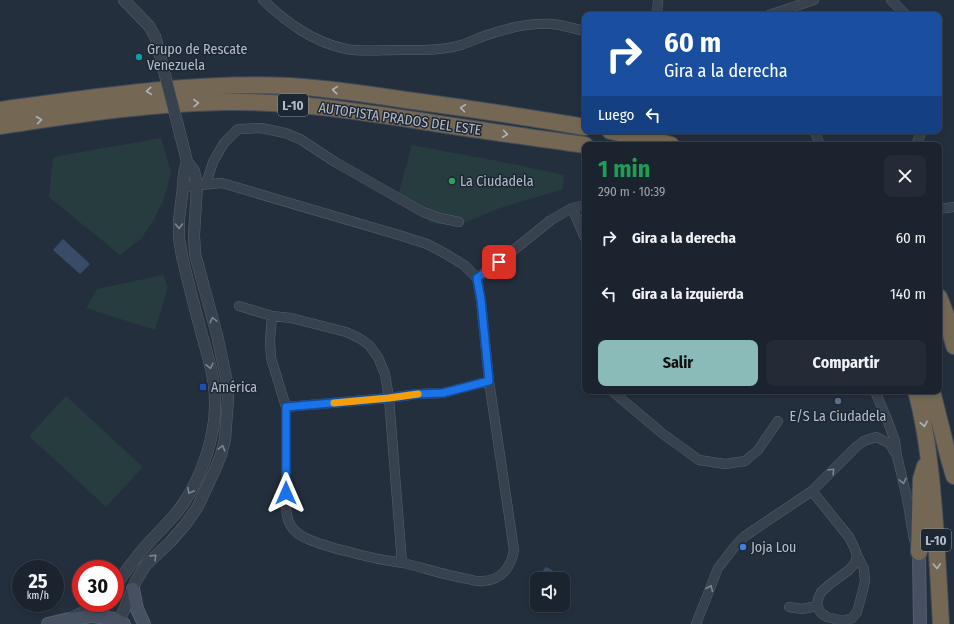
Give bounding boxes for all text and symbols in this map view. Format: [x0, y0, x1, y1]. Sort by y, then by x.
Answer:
text: 60 m [664, 26, 721, 59]
icon: right [598, 28, 650, 80]
place label: Grupo de Rescate Venezuela [147, 41, 247, 74]
marker: Grupo de Rescate Venezuela [134, 52, 144, 62]
text: Gira a la derecha [664, 60, 788, 82]
one-way arrow [146, 86, 152, 95]
one-way arrow [332, 86, 338, 95]
road number: L-10 [278, 94, 308, 116]
one-way arrow [193, 99, 199, 108]
street label: AUTOPISTA PRADOS DEL ESTE [318, 99, 483, 139]
one-way arrow [460, 104, 467, 113]
icon: left [642, 104, 664, 126]
text: Luego [598, 106, 634, 124]
one-way arrow [36, 116, 42, 125]
one-way arrow [502, 129, 509, 138]
text: 1 min [598, 155, 650, 183]
button: close [884, 155, 926, 197]
place label: La Ciudadela [460, 173, 534, 190]
marker: La Ciudadela [447, 176, 457, 186]
text: 290 m · 10:39 [598, 184, 665, 199]
one-way arrow [175, 223, 183, 229]
icon: right [598, 227, 620, 249]
text: Gira a la derecha [632, 229, 736, 247]
text: 60 m [896, 229, 926, 247]
pin [482, 245, 516, 279]
icon: arrive [488, 251, 510, 273]
icon: left [598, 283, 620, 305]
text: Gira a la izquierda [632, 285, 744, 303]
text: 140 m [890, 285, 926, 303]
one-way arrow [209, 317, 218, 324]
button: Salir [598, 340, 758, 386]
button: Compartir [766, 340, 926, 386]
one-way arrow [205, 363, 213, 369]
place label: América [211, 379, 257, 396]
marker: América [198, 382, 208, 392]
marker: E/S La Ciudadela [833, 396, 843, 406]
place label: E/S La Ciudadela [790, 408, 887, 425]
one-way arrow [919, 421, 927, 427]
one-way arrow [218, 445, 226, 452]
one-way arrow [827, 468, 835, 476]
position arrow [265, 472, 307, 514]
one-way arrow [898, 478, 907, 485]
one-way arrow [188, 487, 195, 495]
road number: L-10 [921, 529, 951, 551]
place label: Joja Lou [751, 539, 796, 556]
marker: Joja Lou [738, 542, 748, 552]
one-way arrow [149, 554, 157, 562]
speed limit sign: 30 [72, 560, 124, 612]
one-way arrow [933, 563, 942, 569]
text: 25 [28, 569, 48, 593]
map controls [530, 572, 570, 612]
button: sound [530, 572, 570, 612]
one-way arrow [705, 584, 713, 592]
text: km/h [27, 590, 49, 602]

